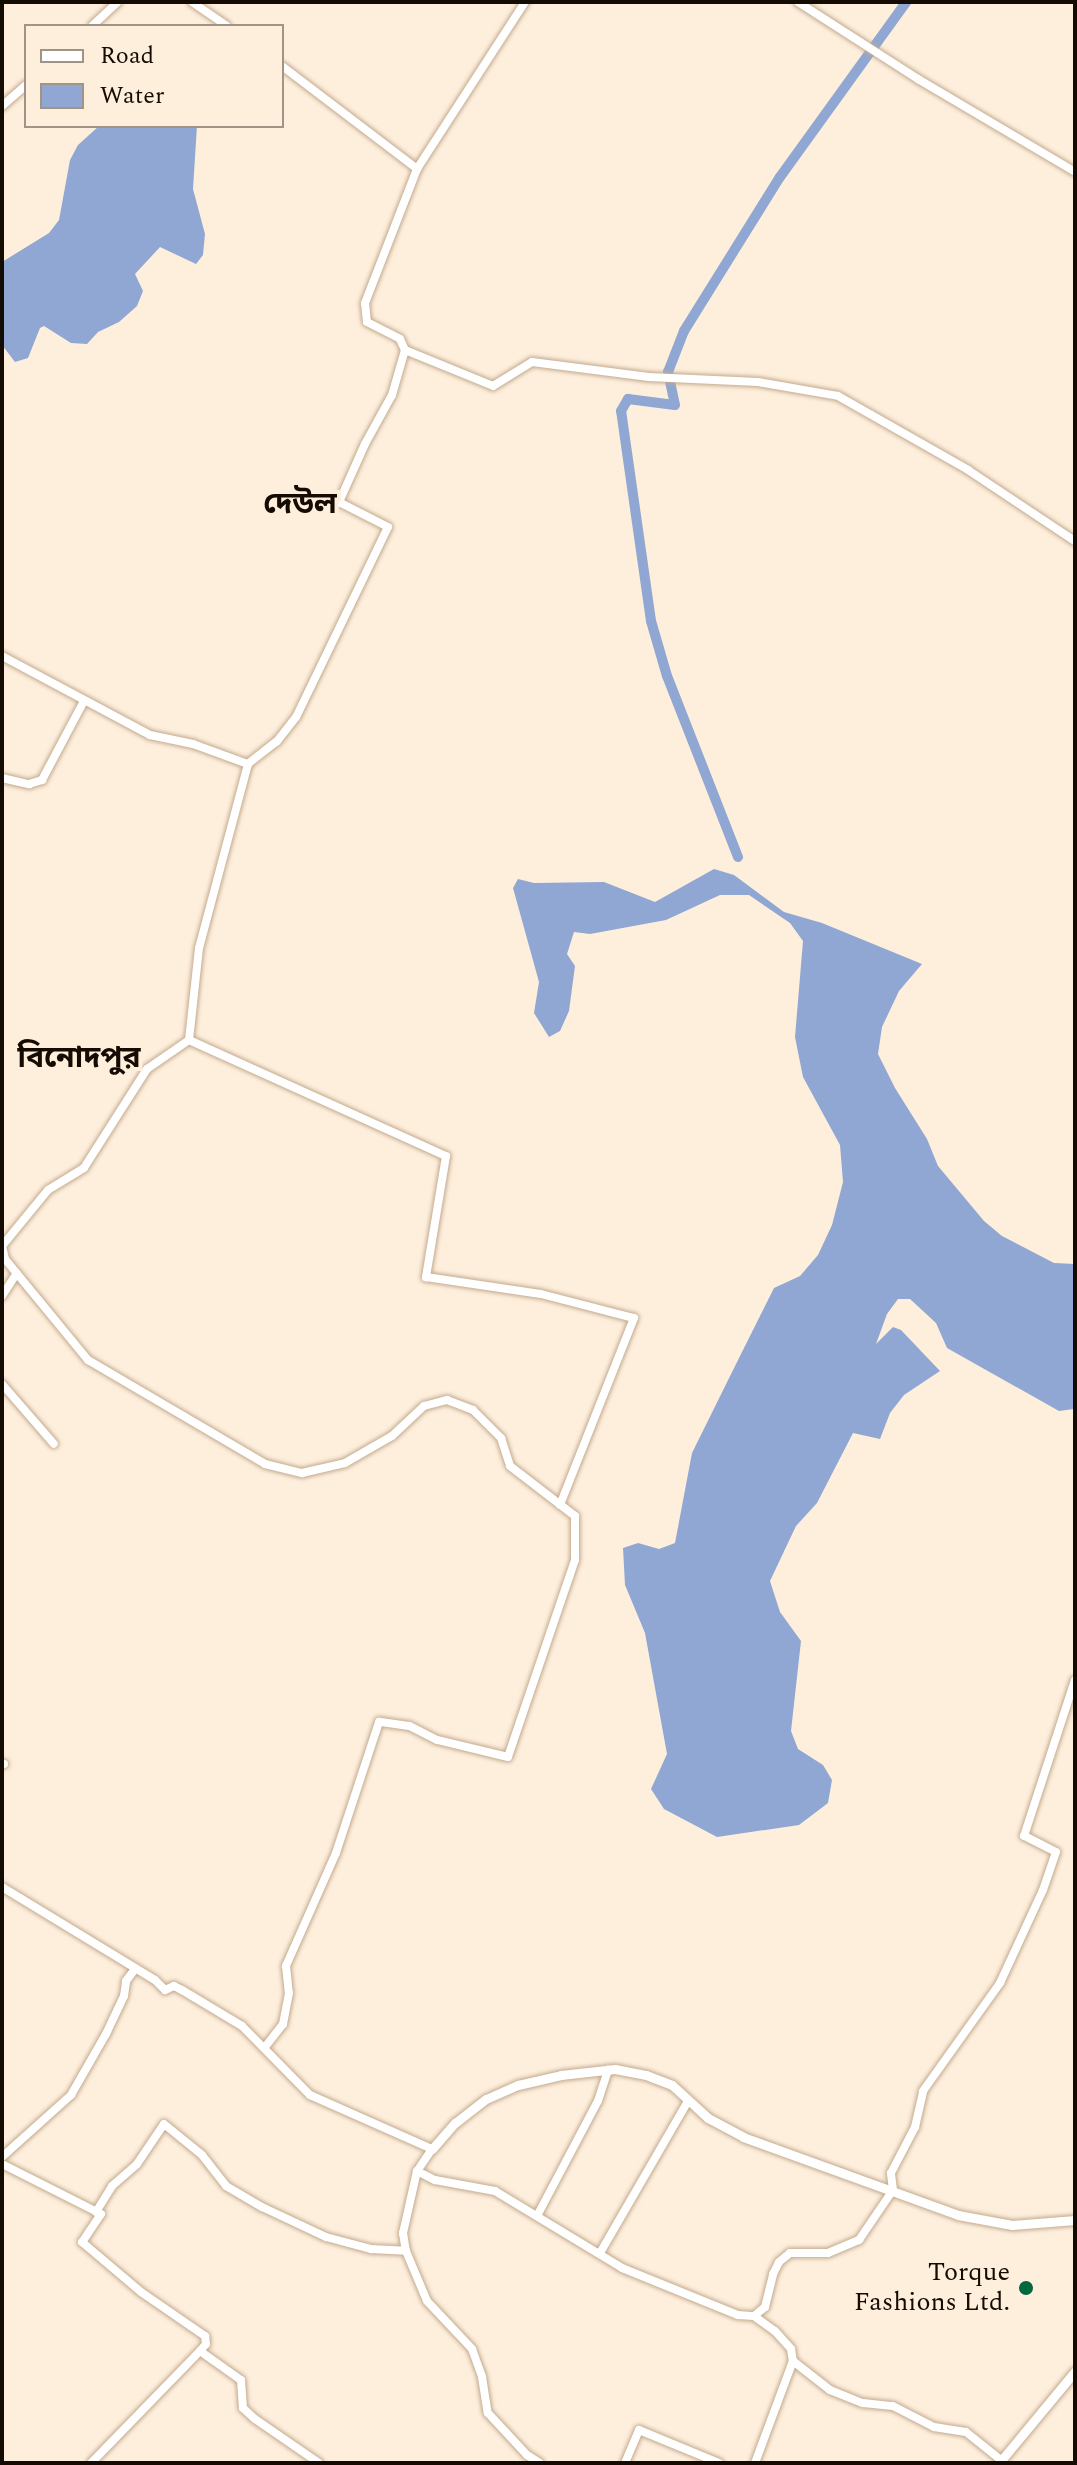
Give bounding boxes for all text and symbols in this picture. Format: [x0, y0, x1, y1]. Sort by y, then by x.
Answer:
legend [24, 24, 284, 128]
text: Road [100, 38, 154, 74]
text: Water [100, 78, 164, 114]
district label: দেউল [263, 486, 337, 522]
district label: বিনোদপুর [18, 1040, 140, 1076]
place label: Torque Fashions Ltd. [854, 2257, 1010, 2318]
marker: Torque Fashions Ltd. [1017, 2279, 1035, 2297]

